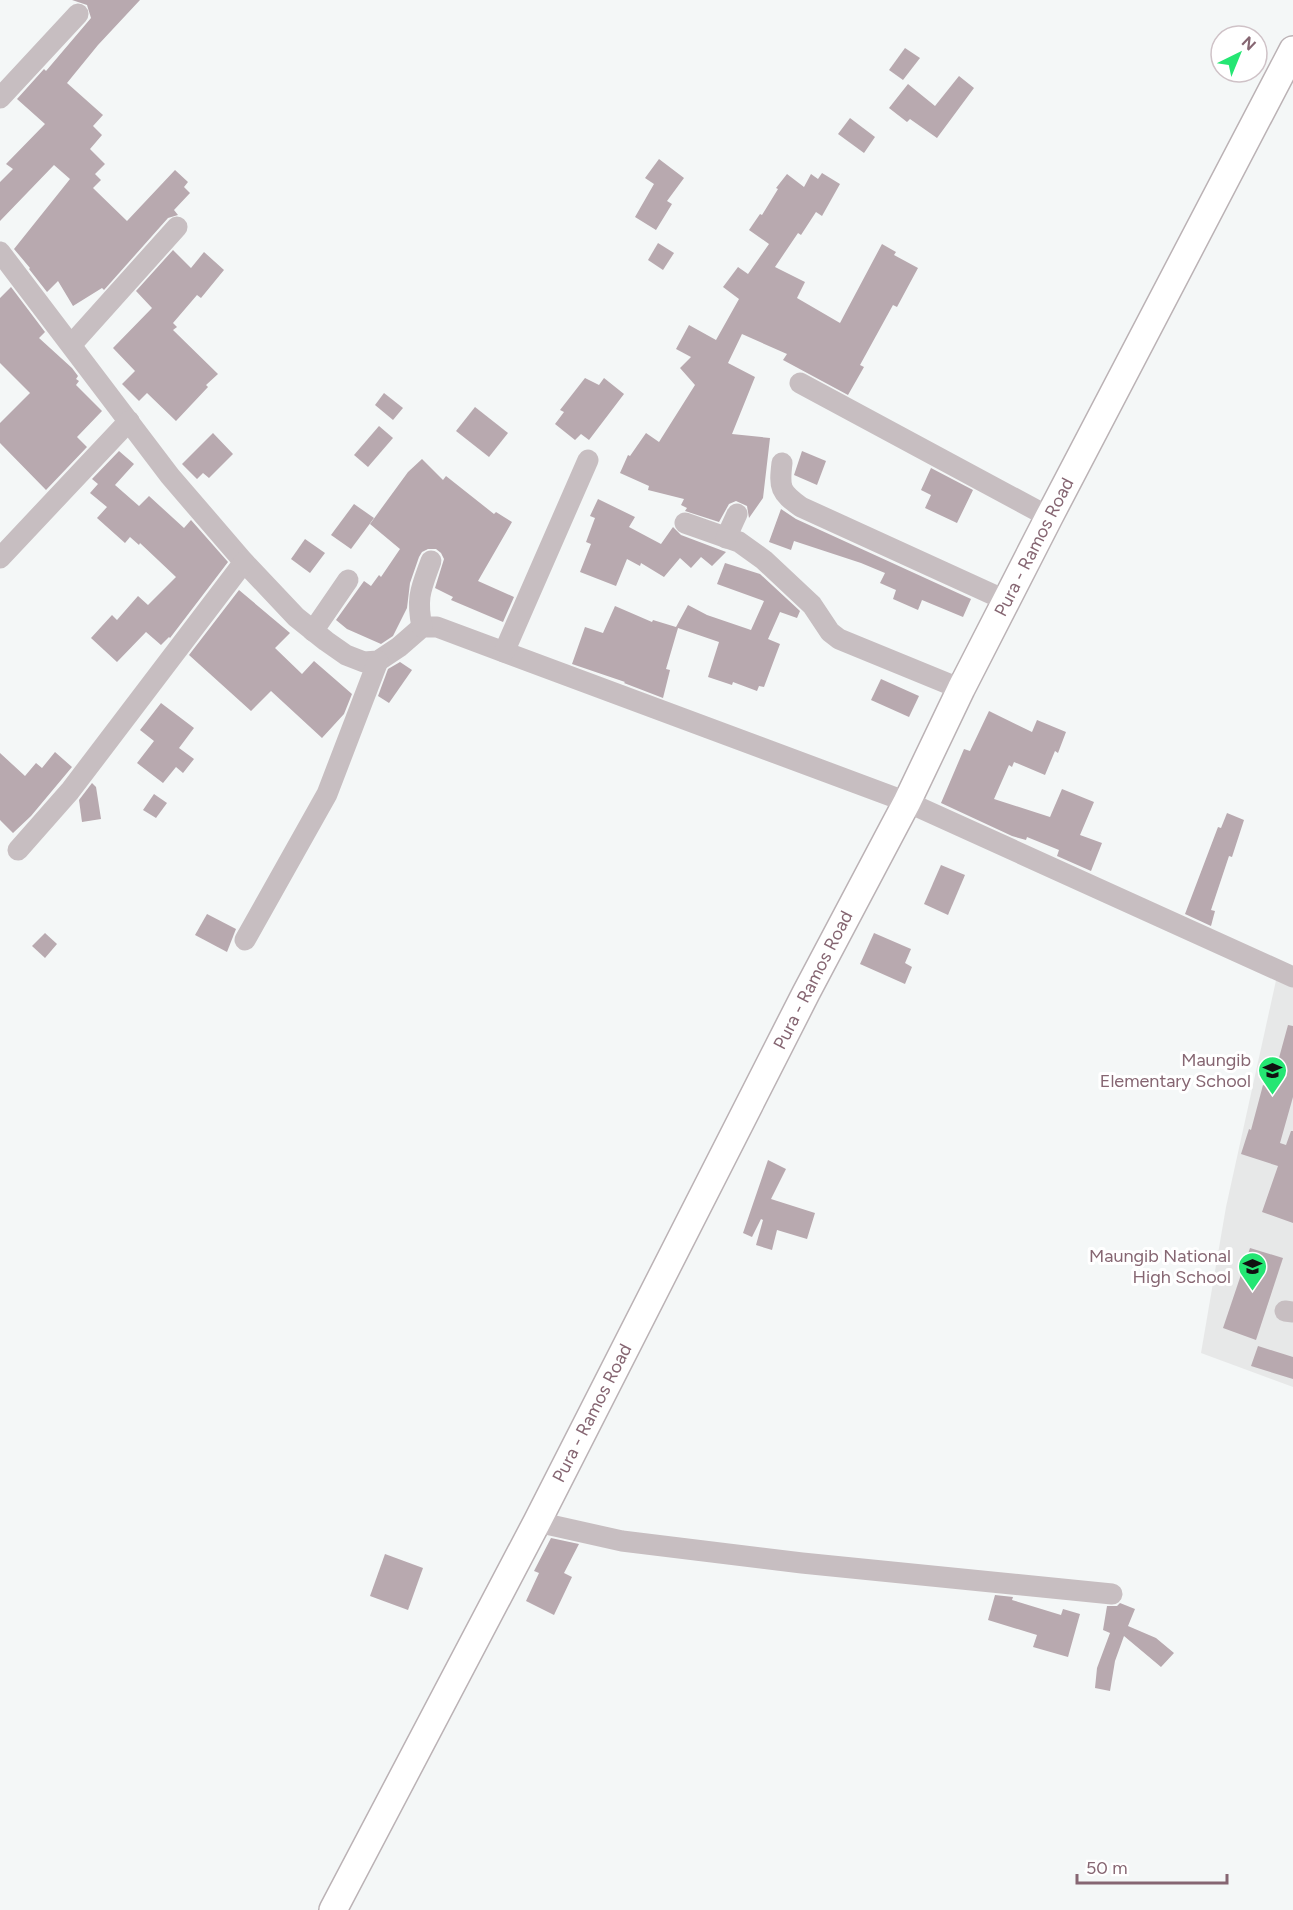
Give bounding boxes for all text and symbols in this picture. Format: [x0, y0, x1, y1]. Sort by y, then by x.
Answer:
north arrow [1209, 24, 1269, 84]
text: N [1238, 32, 1260, 55]
street label: Pura - Ramos Road [990, 474, 1078, 620]
street label: Pura - Ramos Road [769, 907, 857, 1053]
place label: Maungib Elementary School [1100, 1049, 1251, 1092]
school or university icon: Maungib Elementary School [1256, 1054, 1288, 1096]
place label: Maungib National High School [1089, 1245, 1231, 1288]
school or university icon: Maungib National High School [1236, 1250, 1268, 1292]
street label: Pura - Ramos Road [548, 1340, 636, 1486]
scale bar [1077, 1847, 1227, 1885]
text: 50 m [1086, 1857, 1128, 1879]

